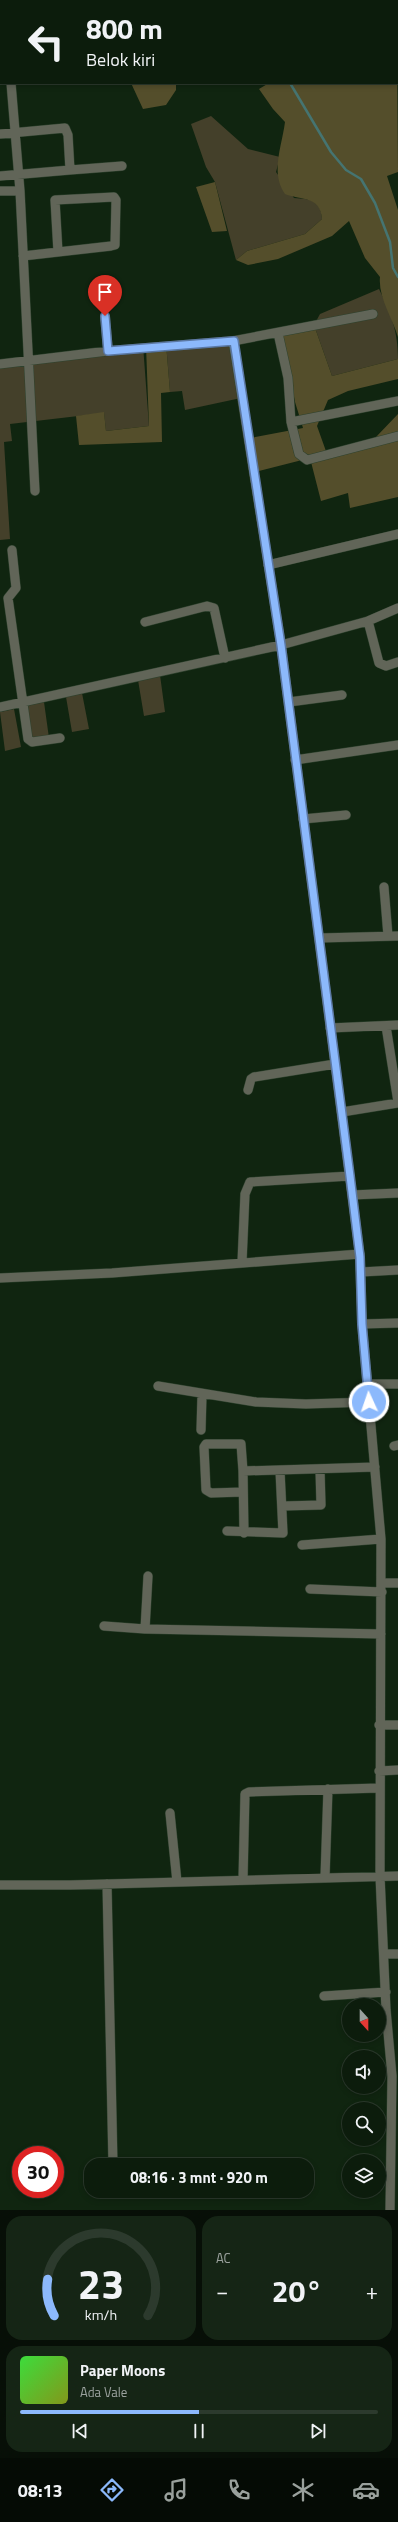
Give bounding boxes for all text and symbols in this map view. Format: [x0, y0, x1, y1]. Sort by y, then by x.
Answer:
text: 800 m [86, 7, 163, 50]
icon: left [20, 16, 72, 68]
text: Belok kiri [86, 46, 155, 73]
pin [88, 275, 122, 316]
icon: arrive [94, 281, 116, 303]
position arrow [348, 1381, 390, 1423]
north arrow [342, 1998, 386, 2042]
map controls [342, 1998, 386, 2198]
button: sound [342, 2050, 386, 2094]
button: search [342, 2102, 386, 2146]
speed limit sign: 30 [12, 2146, 64, 2198]
button: layers [342, 2154, 386, 2198]
text: 08:16 · 3 mnt · 920 m [130, 2166, 268, 2189]
text: AC [216, 2248, 231, 2268]
text: 23 [78, 2252, 124, 2315]
text: 20° [272, 2268, 322, 2314]
text: − [216, 2274, 228, 2308]
text: + [366, 2274, 378, 2308]
text: km/h [85, 2304, 117, 2326]
text: Paper Moons [80, 2359, 165, 2382]
text: Ada Vale [80, 2382, 127, 2402]
icon: previous [69, 2420, 91, 2442]
icon: pause [188, 2420, 210, 2442]
icon: next [307, 2420, 329, 2442]
icon: directions [98, 2476, 126, 2504]
icon: music [162, 2476, 190, 2504]
icon: phone [225, 2476, 253, 2504]
icon: climate [289, 2476, 317, 2504]
icon: car [352, 2476, 380, 2504]
text: 08:13 [18, 2477, 63, 2504]

